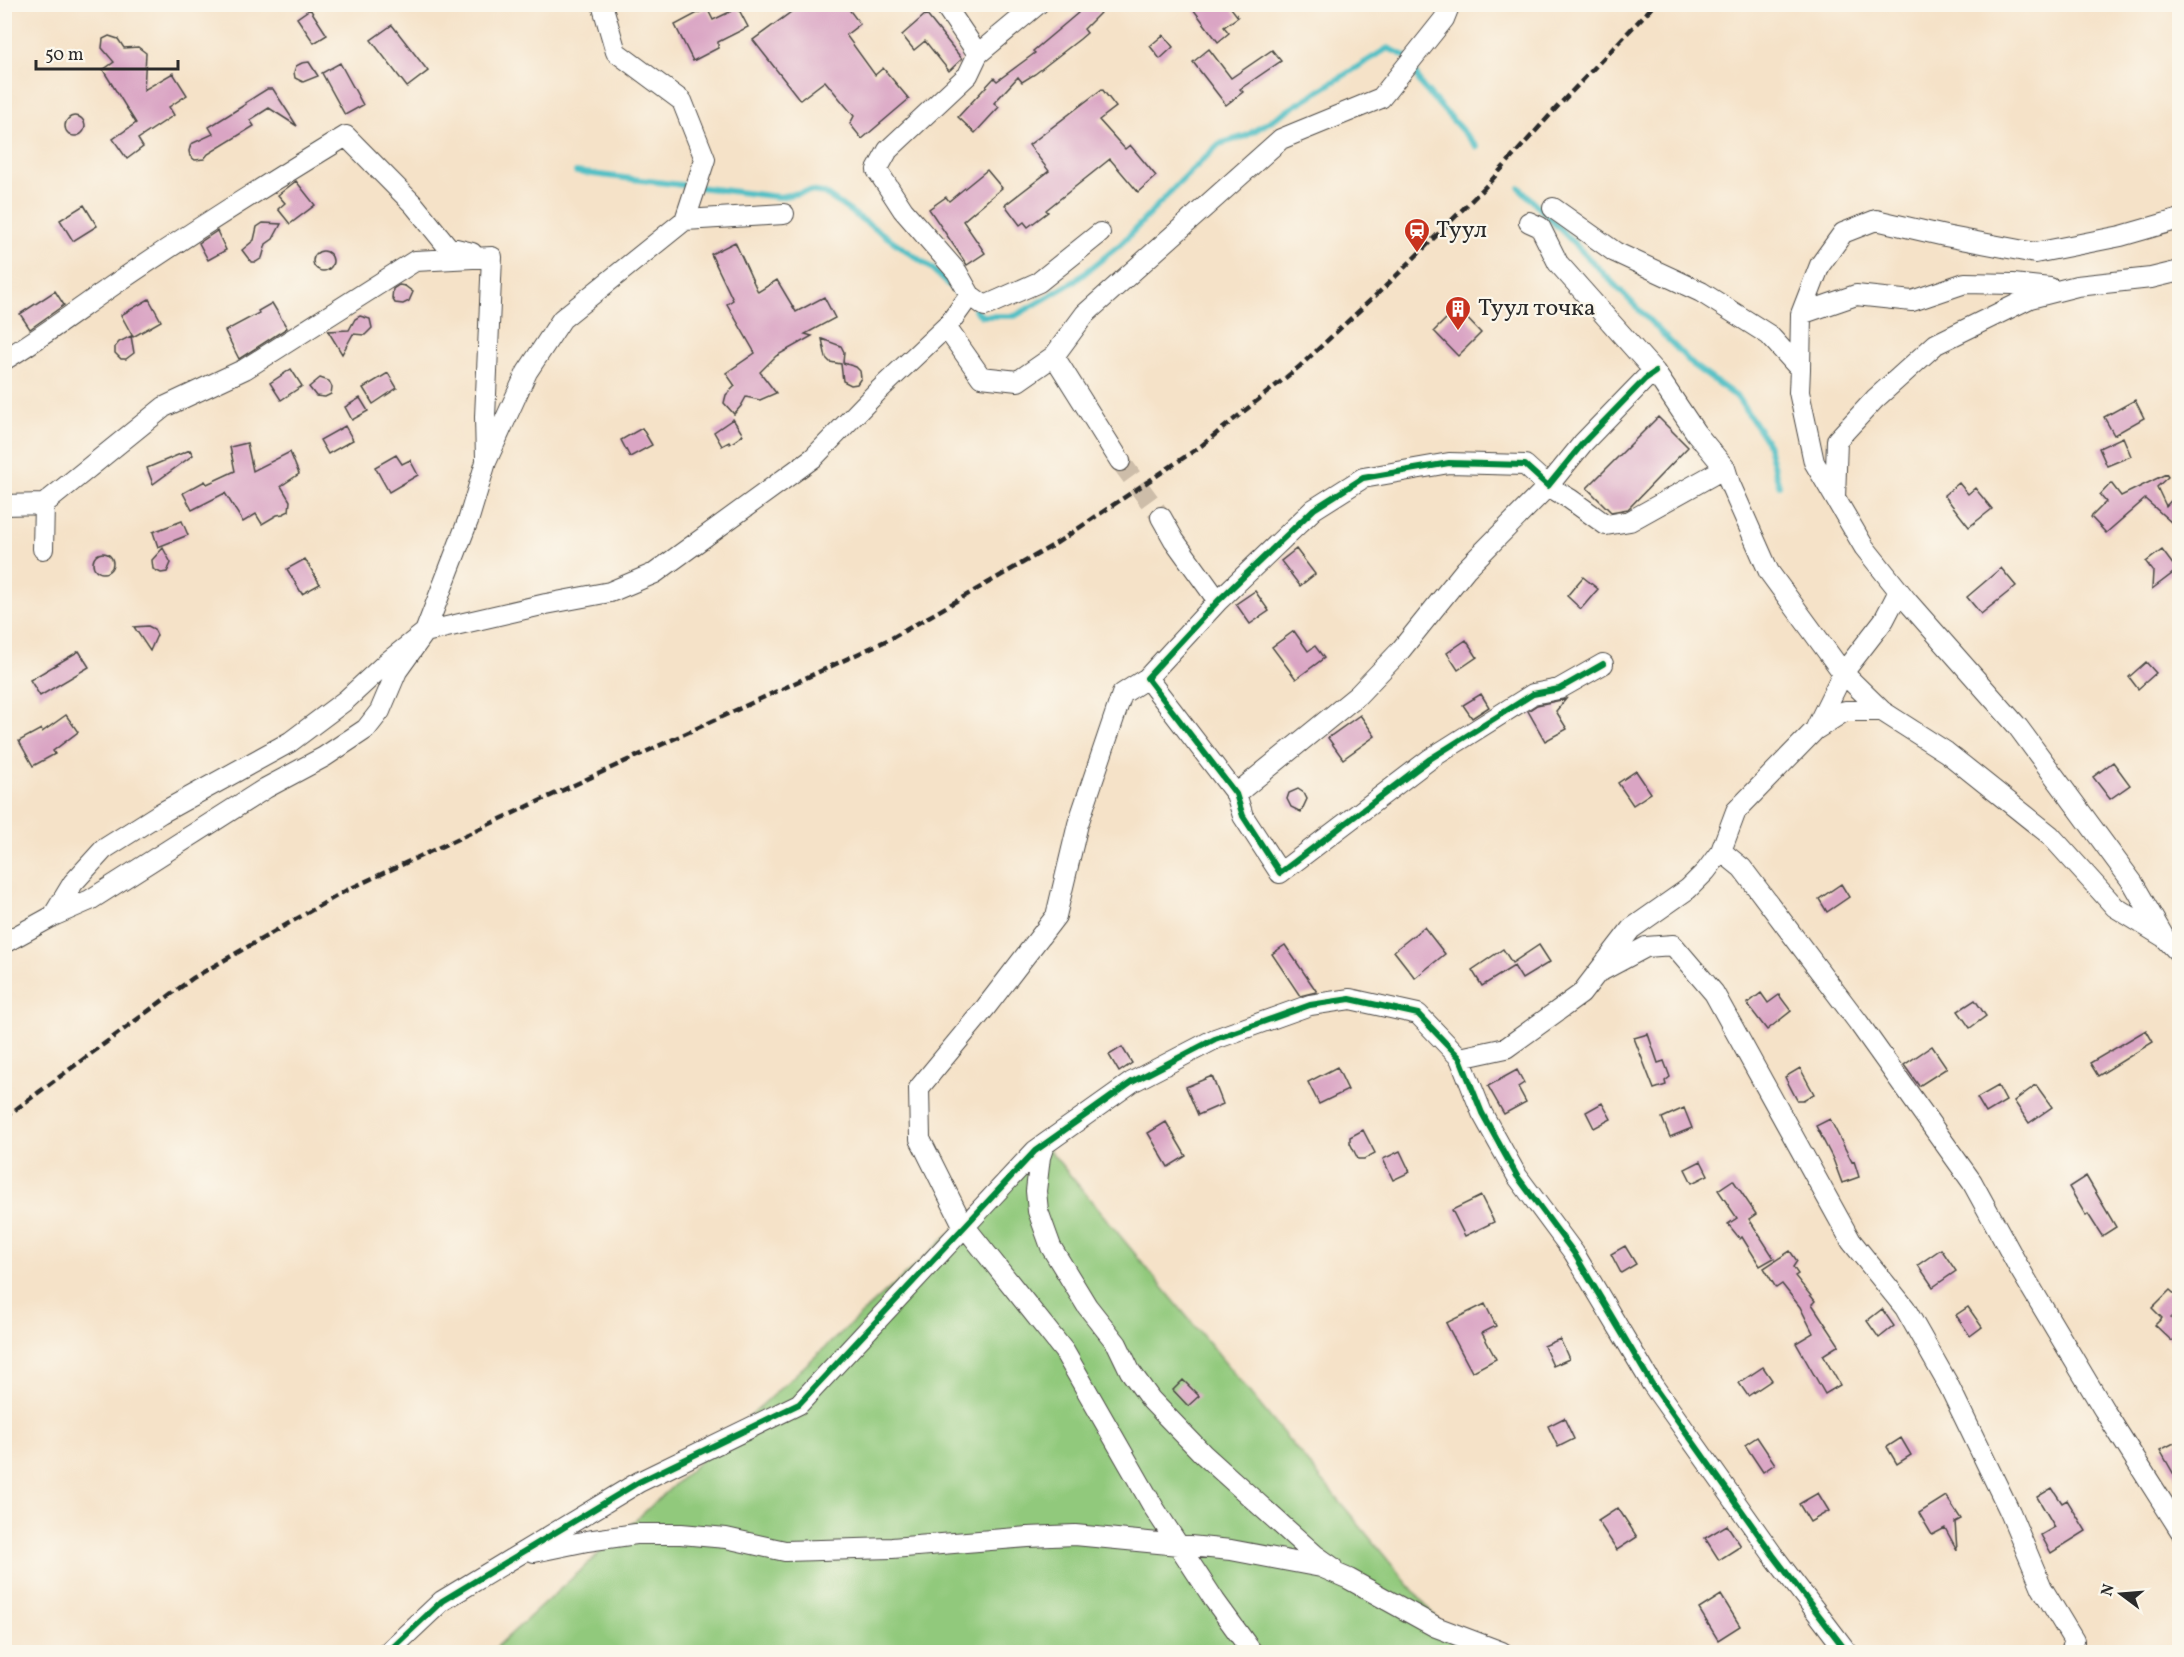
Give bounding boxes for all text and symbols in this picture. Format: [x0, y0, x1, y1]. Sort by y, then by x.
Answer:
scale bar [36, 33, 178, 71]
text: 50 m [45, 43, 84, 68]
place label: Туул [1436, 214, 1487, 248]
station icon: Туул [1402, 216, 1432, 254]
place label: Туул точка [1478, 292, 1596, 326]
building icon: Туул точка [1443, 294, 1473, 332]
north arrow [2091, 1564, 2151, 1624]
text: N [2096, 1581, 2121, 1599]

